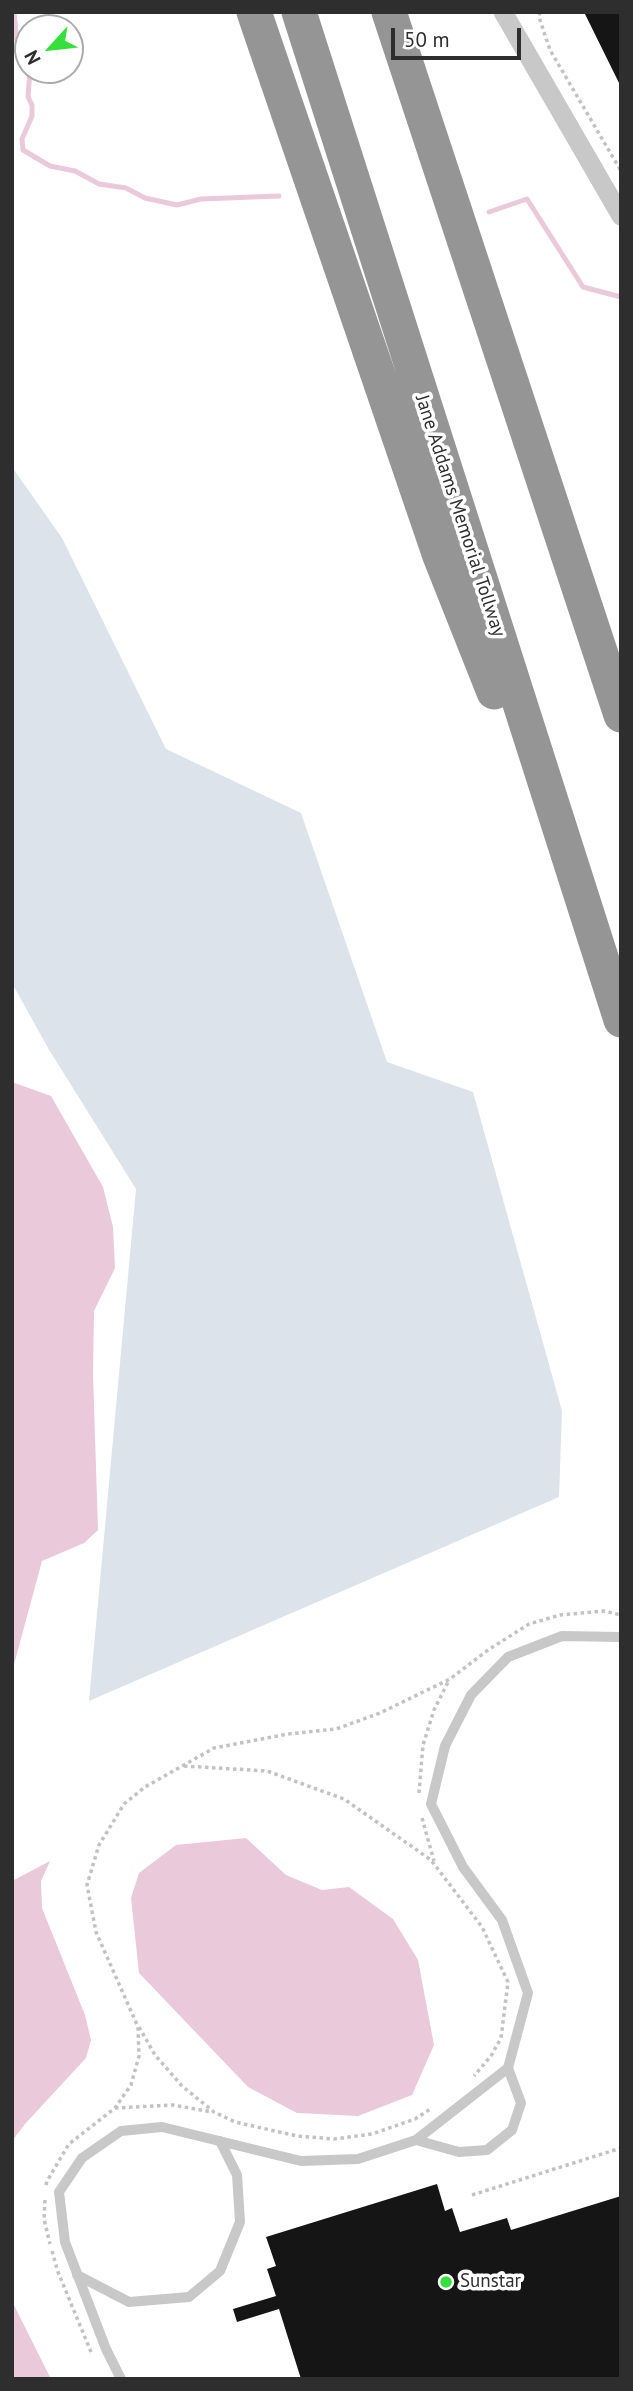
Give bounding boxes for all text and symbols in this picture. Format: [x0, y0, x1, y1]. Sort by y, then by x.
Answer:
north arrow [14, 14, 84, 84]
scale bar [395, 14, 524, 58]
text: 50 m [404, 26, 450, 53]
text: N [19, 47, 46, 69]
street label: Jane Addams Memorial Tollway [410, 392, 510, 640]
place label: Sunstar [460, 2271, 521, 2293]
marker: Sunstar [438, 2274, 454, 2290]

